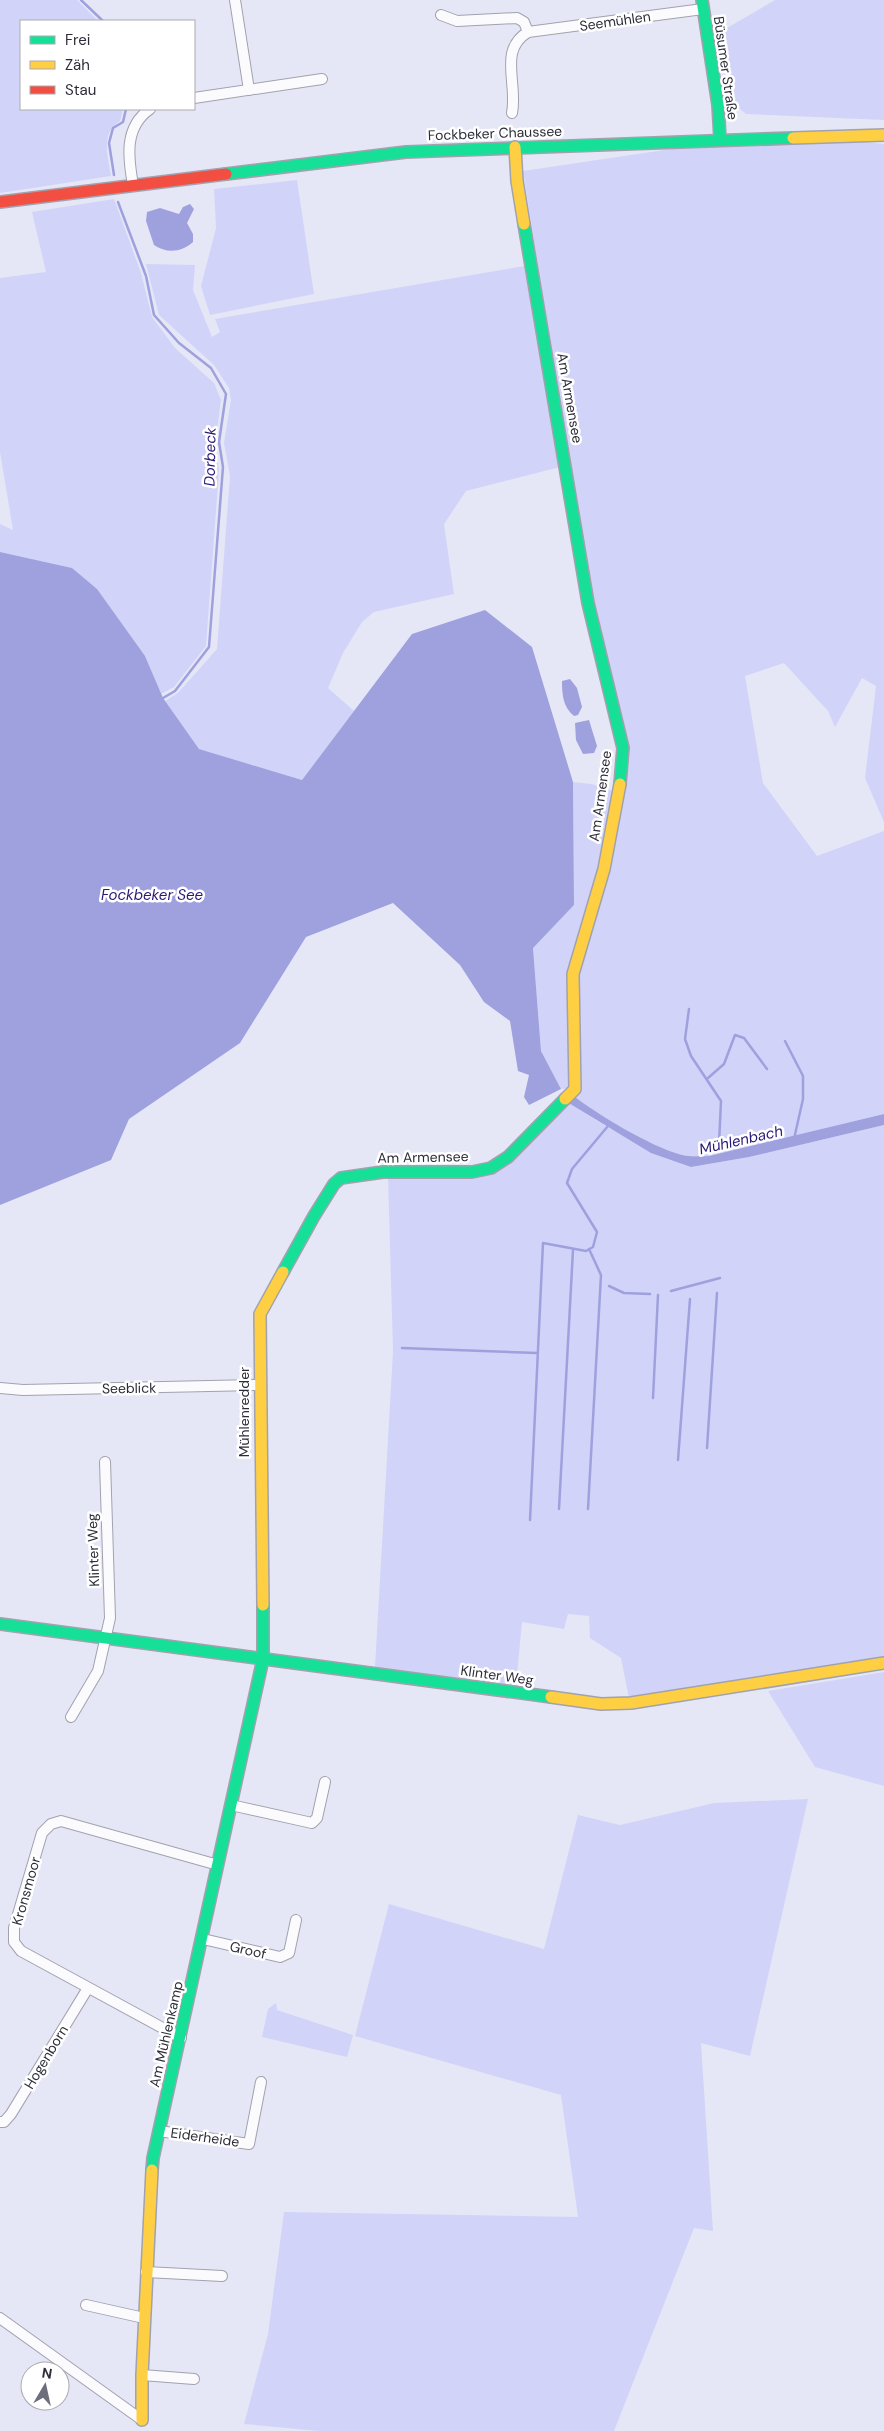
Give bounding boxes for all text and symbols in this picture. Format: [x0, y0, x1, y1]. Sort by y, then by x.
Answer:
street label: Seemühlen [578, 7, 652, 35]
street label: Büsumer Straße [710, 15, 742, 121]
legend [20, 20, 195, 110]
text: Frei [65, 30, 90, 50]
text: Zäh [65, 55, 90, 75]
text: Stau [65, 80, 96, 100]
street label: Fockbeker Chaussee [428, 122, 563, 144]
street label: Am Armensee [553, 351, 587, 445]
water label: Dorbeck [199, 427, 221, 487]
street label: Am Armensee [585, 749, 615, 842]
water label: Fockbeker See [101, 885, 204, 905]
water label: Mühlenbach [697, 1121, 785, 1159]
street label: Am Armensee [377, 1147, 469, 1167]
street label: Mühlenredder [235, 1367, 253, 1457]
street label: Seeblick [102, 1379, 156, 1397]
street label: Klinter Weg [83, 1513, 103, 1587]
street label: Klinter Weg [459, 1661, 535, 1689]
street label: Kronsmoor [8, 1855, 44, 1927]
street label: Groof [228, 1937, 268, 1963]
street label: Am Mühlenkamp [145, 1979, 187, 2089]
street label: Hogenborn [20, 2022, 72, 2092]
street label: Eiderheide [169, 2123, 241, 2151]
north arrow [20, 2361, 70, 2411]
text: N [41, 2363, 53, 2383]

